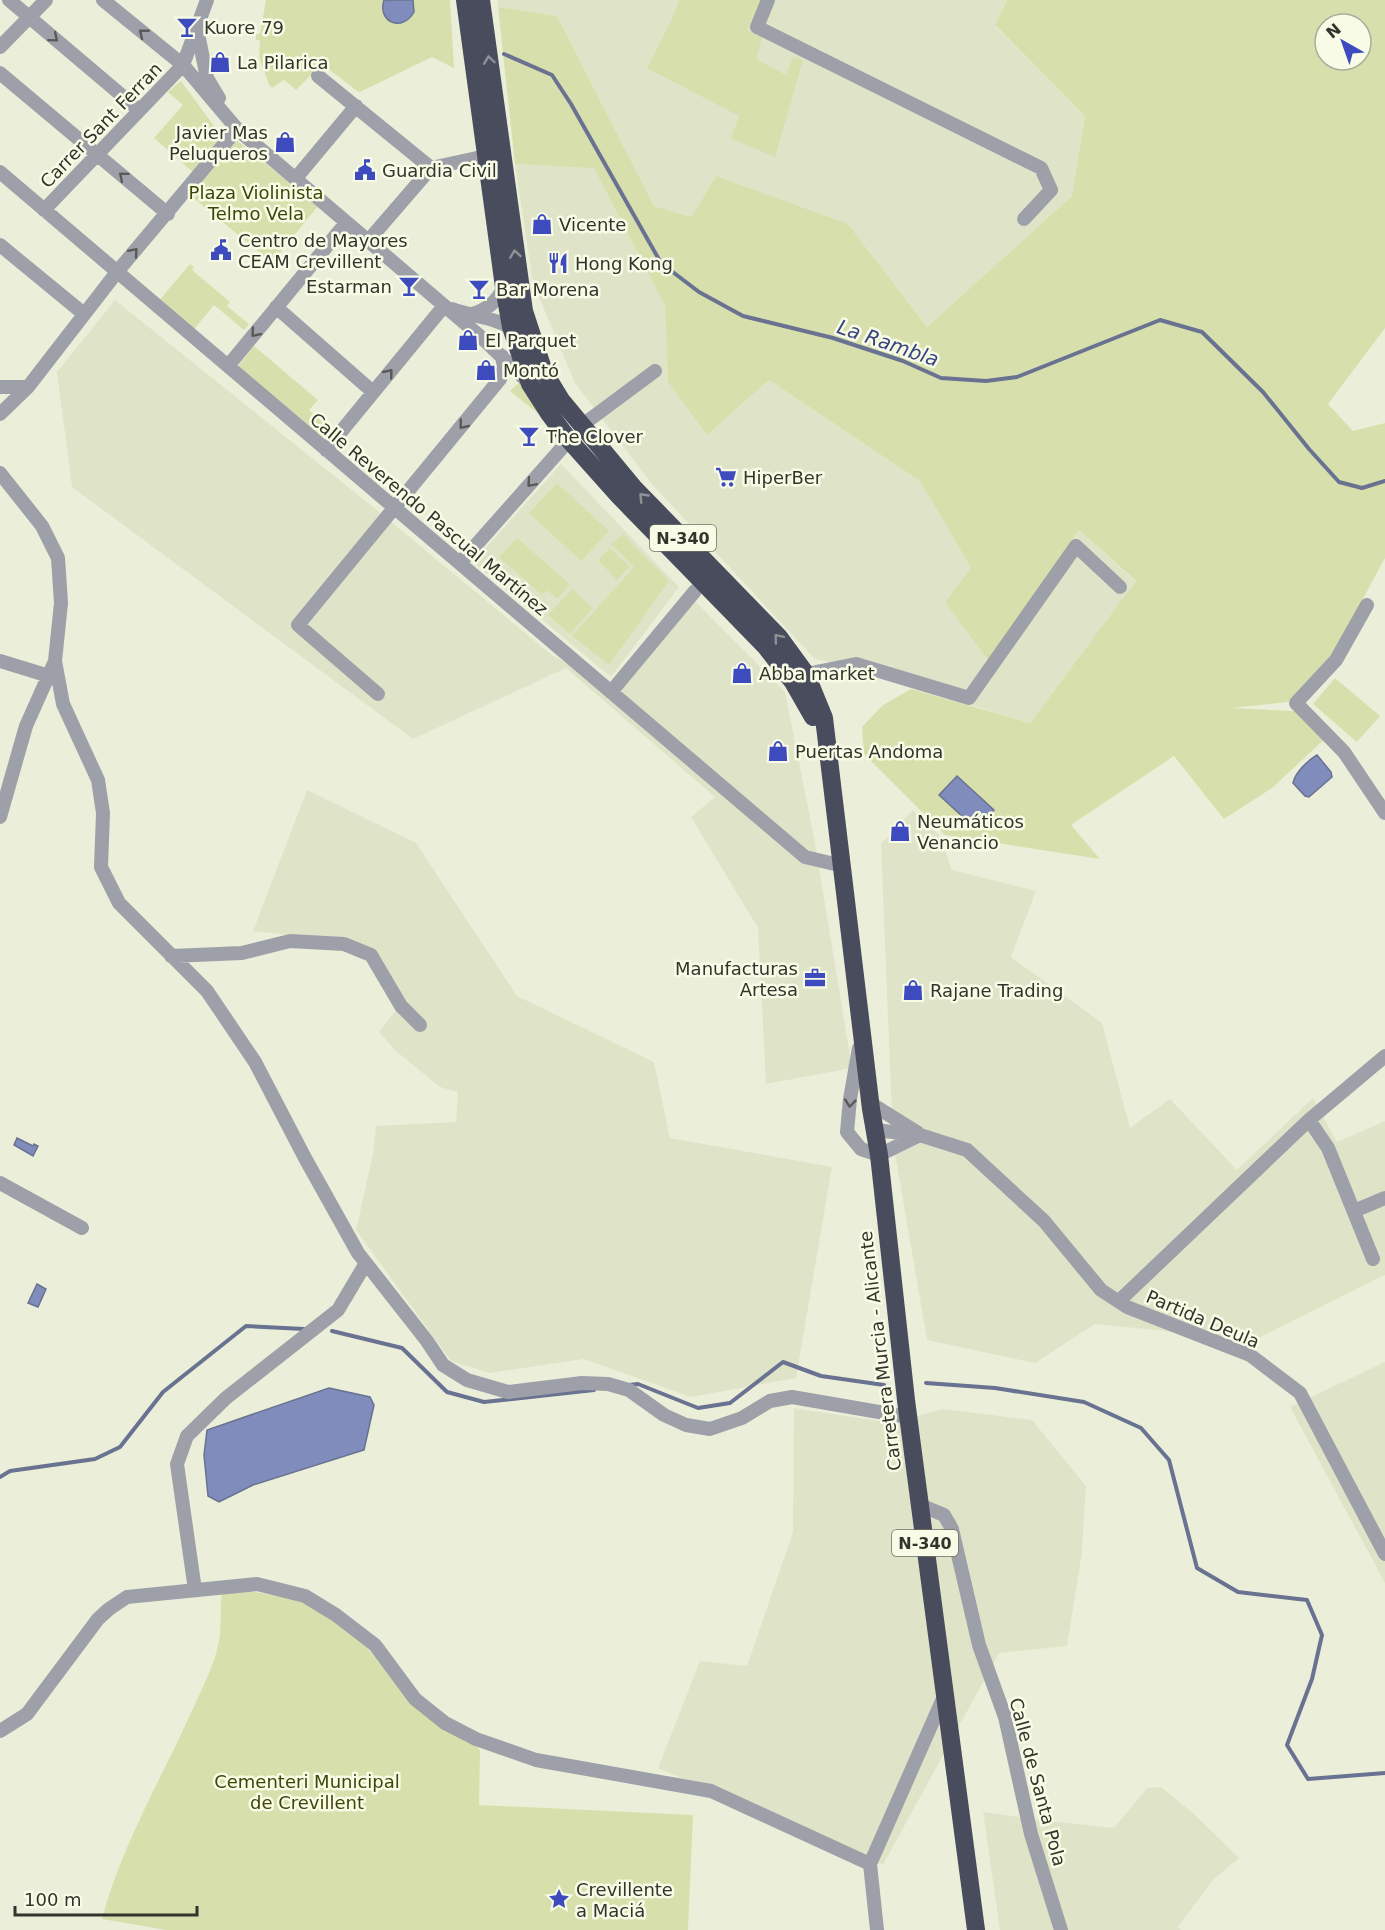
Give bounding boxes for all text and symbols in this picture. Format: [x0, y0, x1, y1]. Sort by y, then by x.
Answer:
north arrow [1313, 12, 1373, 72]
bar icon: Kuore 79 [175, 15, 199, 39]
place label: Kuore 79 [204, 17, 284, 38]
text: N [1322, 19, 1345, 42]
one-way arrow [139, 29, 150, 40]
one-way arrow [47, 30, 58, 41]
shop icon: La Pilarica [208, 50, 232, 74]
place label: La Pilarica [237, 52, 329, 73]
one-way arrow [483, 56, 496, 65]
street label: Carrer Sant Ferran [36, 58, 166, 192]
place label: Javier Mas Peluqueros [169, 122, 268, 164]
shop icon: Javier Mas Peluqueros [273, 130, 297, 154]
public building icon: Guardia Civil [353, 158, 377, 182]
place label: Guardia Civil [382, 160, 497, 181]
one-way arrow [119, 172, 130, 183]
park label: Plaza Violinista Telmo Vela [189, 182, 323, 224]
shop icon: Vicente [530, 212, 554, 236]
place label: Vicente [559, 214, 626, 235]
place label: Centro de Mayores CEAM Crevillent [238, 230, 408, 272]
public building icon: Centro de Mayores CEAM Crevillent [209, 238, 233, 262]
one-way arrow [127, 248, 138, 259]
one-way arrow [509, 249, 522, 259]
restaurant icon: Hong Kong [546, 251, 570, 275]
place label: Hong Kong [575, 253, 673, 274]
bar icon: Estarman [397, 274, 421, 298]
place label: Estarman [306, 276, 392, 297]
bar icon: Bar Morena [467, 277, 491, 301]
place label: Bar Morena [496, 279, 600, 300]
water label: La Rambla [834, 314, 942, 372]
one-way arrow [251, 326, 262, 337]
shop icon: El Parquet [456, 328, 480, 352]
place label: El Parquet [485, 330, 576, 351]
shop icon: Montó [474, 358, 498, 382]
place label: Montó [503, 360, 559, 381]
one-way arrow [382, 368, 393, 379]
street label: Calle Reverendo Pascual Martínez [306, 408, 552, 620]
one-way arrow [459, 418, 470, 429]
bar icon: The Clover [517, 424, 541, 448]
place label: The Clover [545, 426, 644, 447]
supermarket icon: HiperBer [714, 465, 738, 489]
place label: HiperBer [743, 467, 823, 488]
one-way arrow [527, 477, 538, 488]
one-way arrow [639, 494, 650, 504]
road number: N-340 [650, 525, 716, 551]
one-way arrow [775, 634, 786, 645]
shop icon: Abba market [730, 661, 754, 685]
place label: Abba market [759, 663, 875, 684]
shop icon: Puertas Andoma [766, 739, 790, 763]
place label: Puertas Andoma [795, 741, 943, 762]
place label: Neumáticos Venancio [917, 811, 1024, 853]
shop icon: Neumáticos Venancio [888, 819, 912, 843]
place label: Manufacturas Artesa [675, 958, 798, 1000]
office icon: Manufacturas Artesa [803, 966, 827, 990]
shop icon: Rajane Trading [901, 978, 925, 1002]
place label: Rajane Trading [930, 980, 1063, 1001]
one-way arrow [844, 1099, 857, 1108]
street label: Carretera Murcia - Alicante [855, 1230, 905, 1472]
street label: Partida Deula [1143, 1286, 1263, 1352]
road number: N-340 [892, 1530, 958, 1556]
street label: Calle de Santa Pola [1005, 1695, 1071, 1869]
park label: Cementeri Municipal de Crevillent [214, 1771, 400, 1813]
scale bar [15, 1879, 196, 1917]
place label: Crevillente a Maciá [576, 1879, 673, 1921]
place icon: Crevillente a Maciá [547, 1887, 571, 1911]
text: 100 m [24, 1889, 82, 1910]

